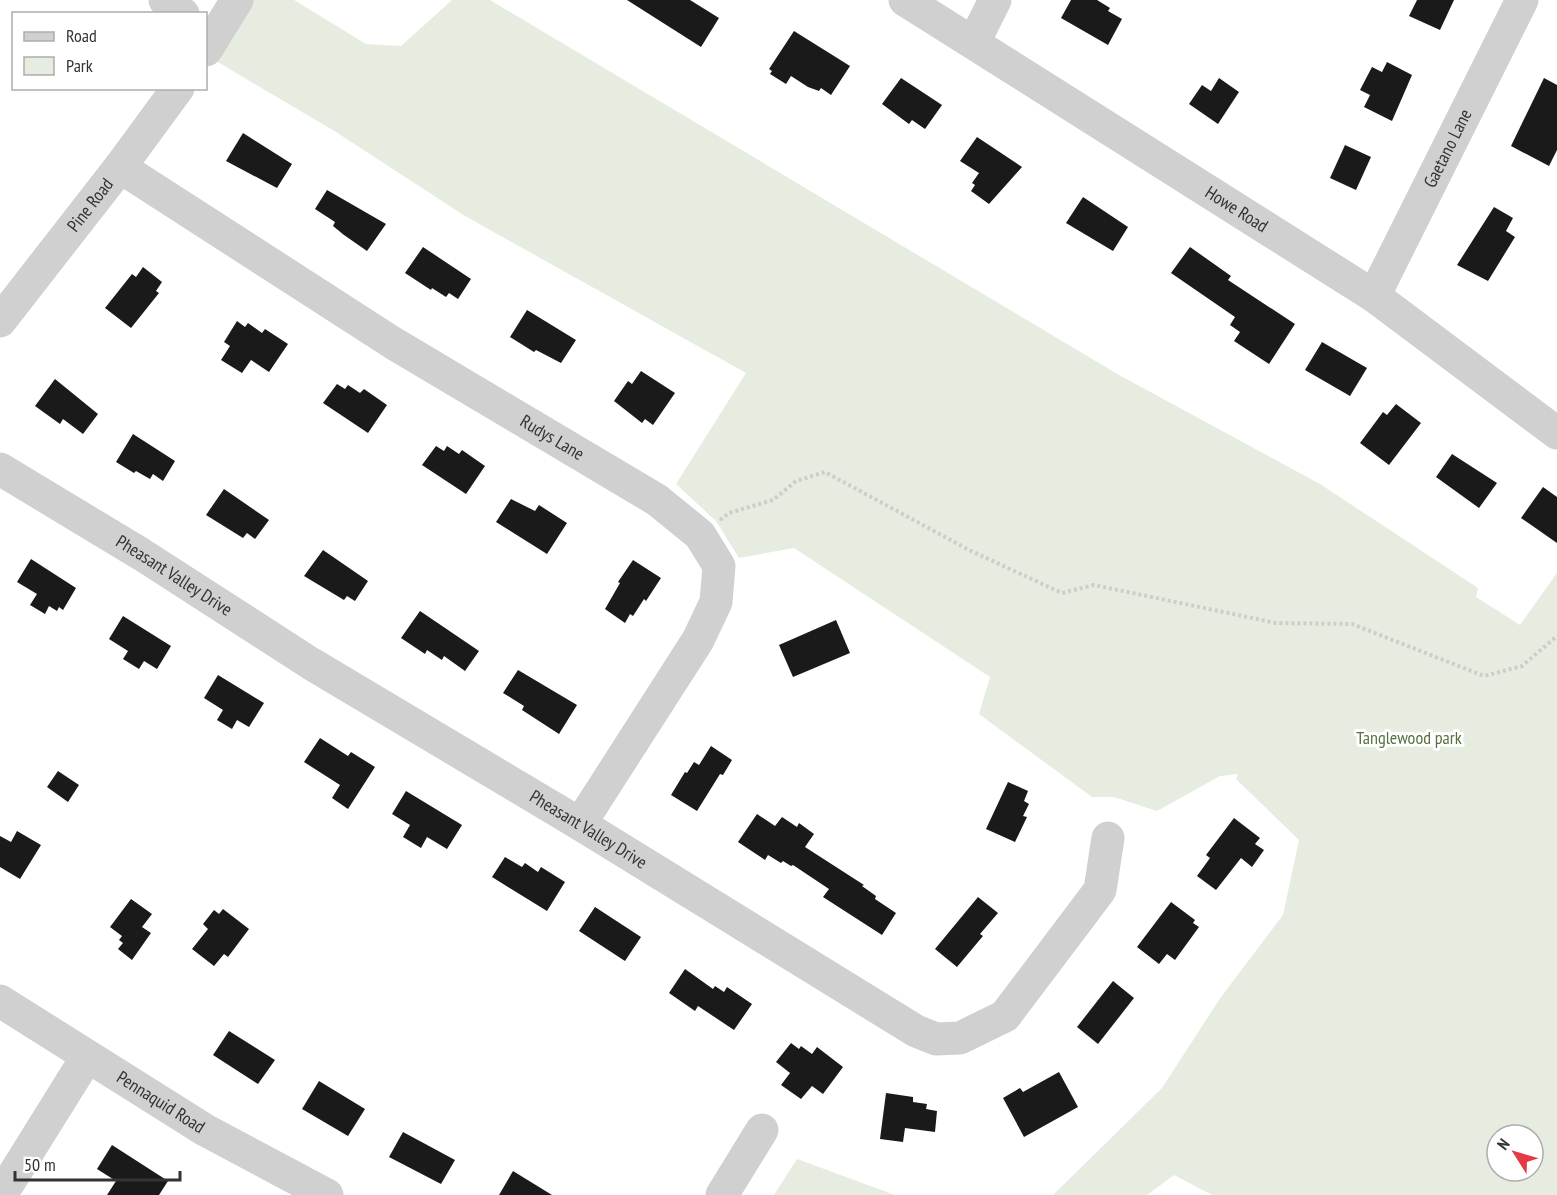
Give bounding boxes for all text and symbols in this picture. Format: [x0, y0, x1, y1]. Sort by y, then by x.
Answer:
legend [12, 12, 207, 90]
text: Road [66, 24, 97, 47]
text: Park [66, 54, 93, 77]
street label: Gaetano Lane [1418, 105, 1477, 191]
street label: Pine Road [62, 173, 118, 236]
street label: Howe Road [1201, 180, 1272, 237]
street label: Rudys Lane [516, 409, 589, 465]
street label: Pheasant Valley Drive [112, 530, 237, 621]
park label: Tanglewood park [1356, 726, 1462, 749]
street label: Pheasant Valley Drive [526, 785, 652, 874]
street label: Pennaquid Road [113, 1065, 209, 1138]
north arrow [1485, 1123, 1545, 1183]
text: N [1492, 1135, 1514, 1153]
scale bar [15, 1144, 180, 1182]
text: 50 m [24, 1153, 56, 1176]

